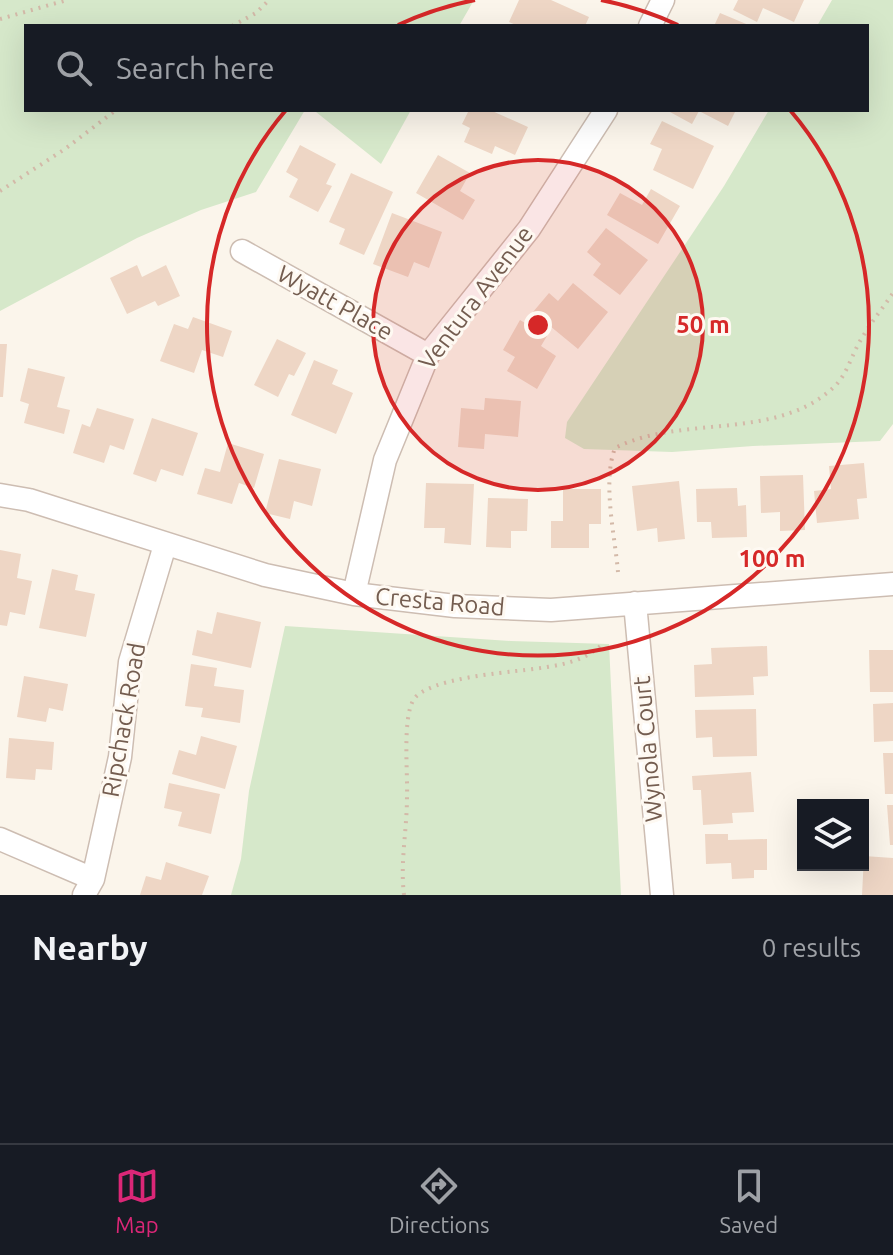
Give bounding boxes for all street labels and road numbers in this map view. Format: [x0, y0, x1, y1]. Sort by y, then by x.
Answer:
street label: Ventura Avenue [413, 221, 538, 375]
street label: Wyatt Place [273, 260, 398, 345]
street label: Cresta Road [374, 582, 506, 621]
street label: Ripchack Road [97, 641, 150, 799]
street label: Wynola Court [628, 674, 667, 823]

